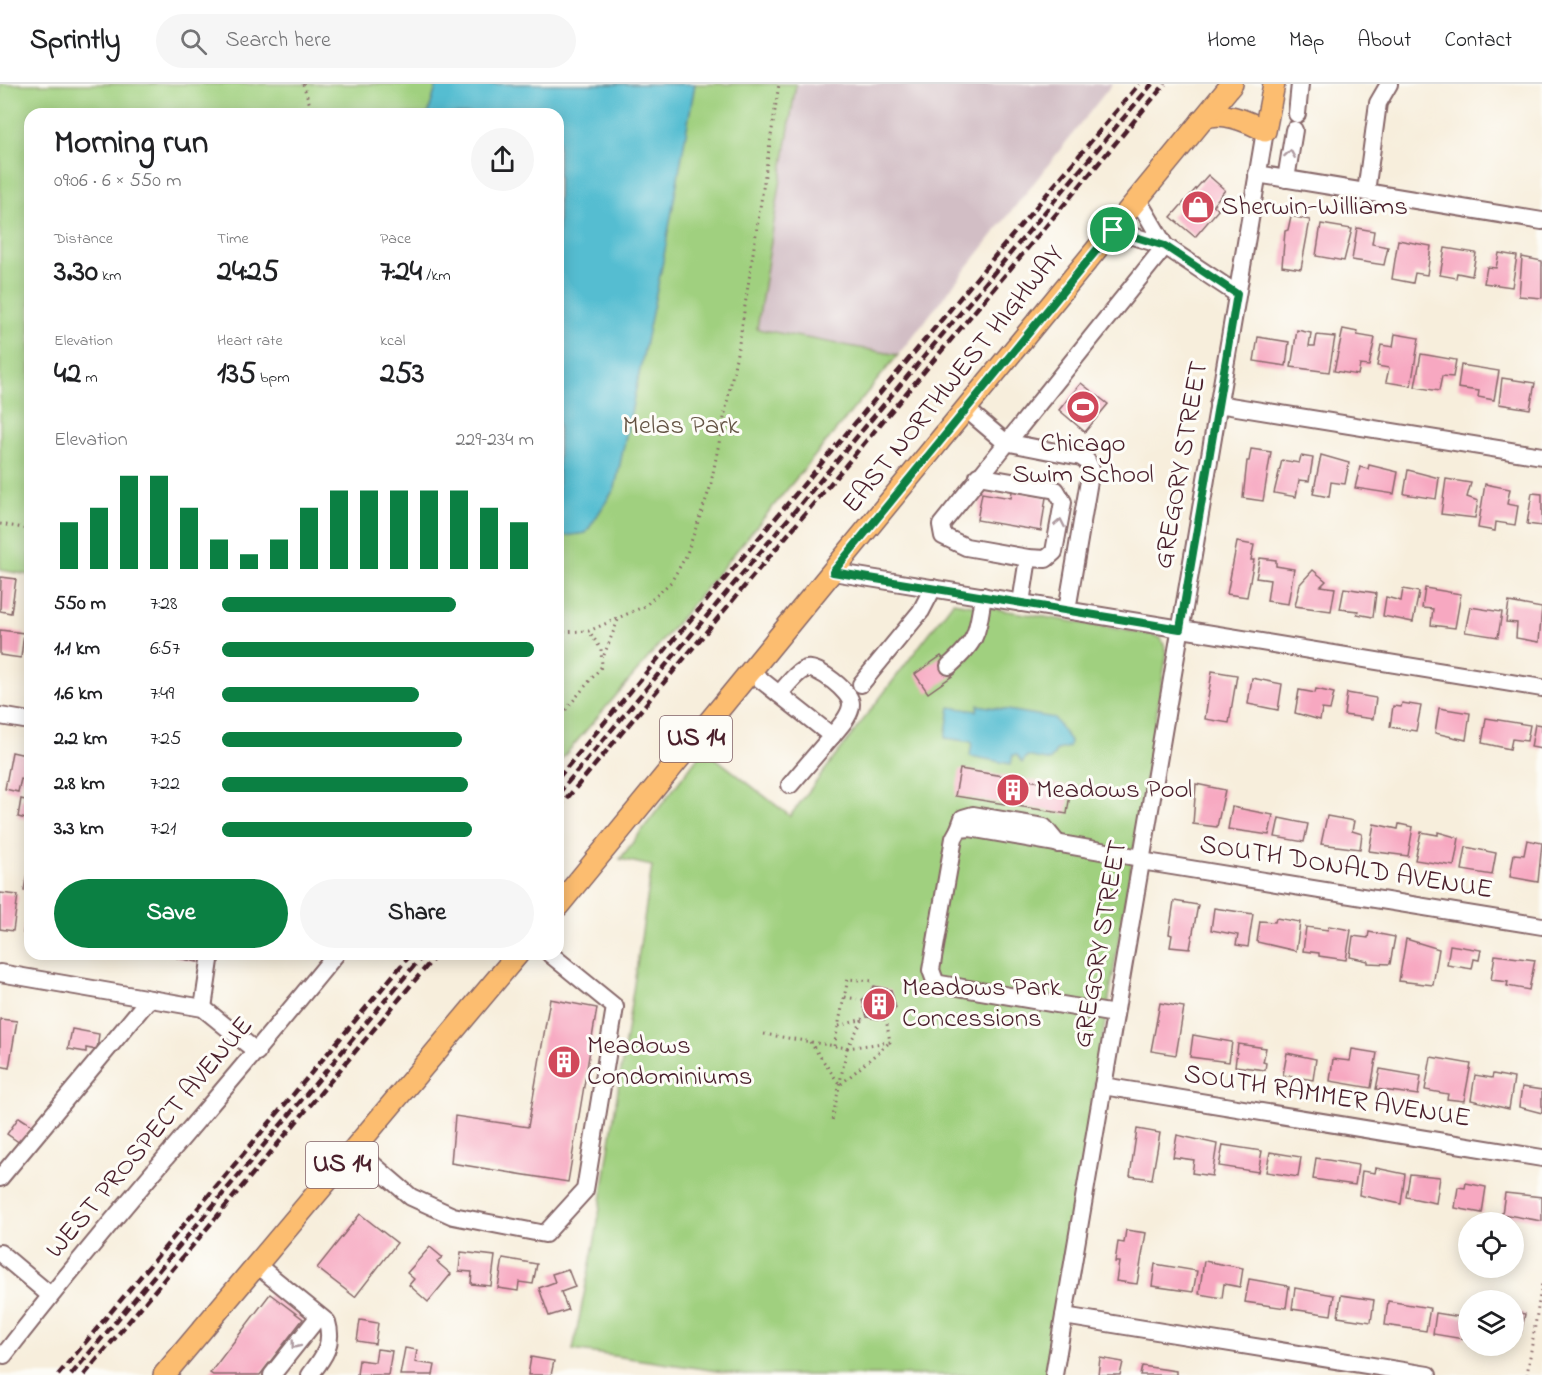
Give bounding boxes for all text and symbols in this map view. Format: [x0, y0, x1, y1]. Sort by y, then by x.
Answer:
search box [156, 14, 576, 68]
text: Sprintly [30, 21, 120, 62]
icon: search [177, 25, 210, 58]
text: Search here [225, 25, 331, 57]
text: Home [1207, 26, 1256, 56]
text: Map [1289, 26, 1324, 56]
text: About [1357, 26, 1411, 56]
text: Contact [1444, 26, 1512, 56]
text: Morning run [54, 120, 208, 168]
button: share [471, 128, 534, 191]
one-way arrow [1284, 150, 1296, 159]
text: 09:06 · 6 × 550 m [54, 167, 181, 196]
place label: Sherwin-Williams [1221, 188, 1408, 227]
shop icon: Sherwin-Williams [1180, 189, 1216, 225]
pin [1087, 204, 1138, 255]
icon: arrive [1096, 213, 1129, 246]
text: Distance [54, 227, 113, 251]
text: Time [217, 227, 249, 251]
text: Pace [380, 227, 411, 251]
street label: EAST NORTHWEST HIGHWAY [834, 237, 1075, 522]
text: 3.30 [54, 251, 98, 295]
text: 24:25 [217, 251, 279, 295]
text: 7:24 [380, 251, 422, 295]
text: km [98, 264, 121, 288]
text: /km [422, 264, 451, 288]
text: Elevation [54, 329, 113, 353]
text: Heart rate [217, 329, 283, 353]
text: kcal [380, 329, 405, 353]
text: 42 [54, 353, 81, 397]
text: 135 [217, 353, 256, 397]
text: 253 [380, 353, 424, 397]
street label: GREGORY STREET [1145, 358, 1219, 572]
text: m [81, 366, 98, 390]
text: bpm [256, 366, 290, 390]
sports icon: Chicago Swim School [1065, 389, 1101, 425]
park label: Melas Park [623, 407, 740, 446]
place label: Chicago Swim School [1012, 425, 1154, 495]
text: Elevation [54, 426, 128, 455]
text: 229–234 m [455, 426, 534, 455]
one-way arrow [1053, 518, 1066, 528]
text: 550 m [54, 590, 106, 619]
text: 7:28 [150, 590, 177, 619]
text: 1.1 km [54, 635, 100, 664]
text: 6:57 [150, 635, 180, 664]
text: 1.6 km [54, 680, 103, 709]
text: 7:49 [150, 680, 174, 709]
road number: US 14 [660, 716, 732, 762]
text: 2.2 km [54, 725, 107, 754]
text: 7:25 [150, 725, 181, 754]
text: 2.8 km [54, 770, 105, 799]
text: 7:22 [150, 770, 180, 799]
place label: Meadows Pool [1036, 771, 1192, 810]
building icon: Meadows Pool [995, 772, 1031, 808]
text: 3.3 km [54, 815, 104, 844]
text: 7:21 [150, 815, 176, 844]
street label: SOUTH DONALD AVENUE [1197, 826, 1495, 910]
street label: GREGORY STREET [1064, 837, 1138, 1051]
button: Save [54, 879, 288, 948]
button: Share [300, 879, 534, 948]
place label: Meadows Park Concessions [902, 969, 1061, 1039]
building icon: Meadows Park Concessions [861, 986, 897, 1022]
street label: WEST PROSPECT AVENUE [37, 1008, 263, 1268]
place label: Meadows Condominiums [587, 1027, 752, 1097]
building icon: Meadows Condominiums [546, 1044, 582, 1080]
street label: SOUTH RAMMER AVENUE [1181, 1055, 1473, 1139]
road number: US 14 [306, 1142, 378, 1188]
map controls [1458, 1212, 1524, 1356]
button: locate [1458, 1212, 1524, 1278]
button: layers [1458, 1290, 1524, 1356]
one-way arrow [292, 1339, 303, 1350]

